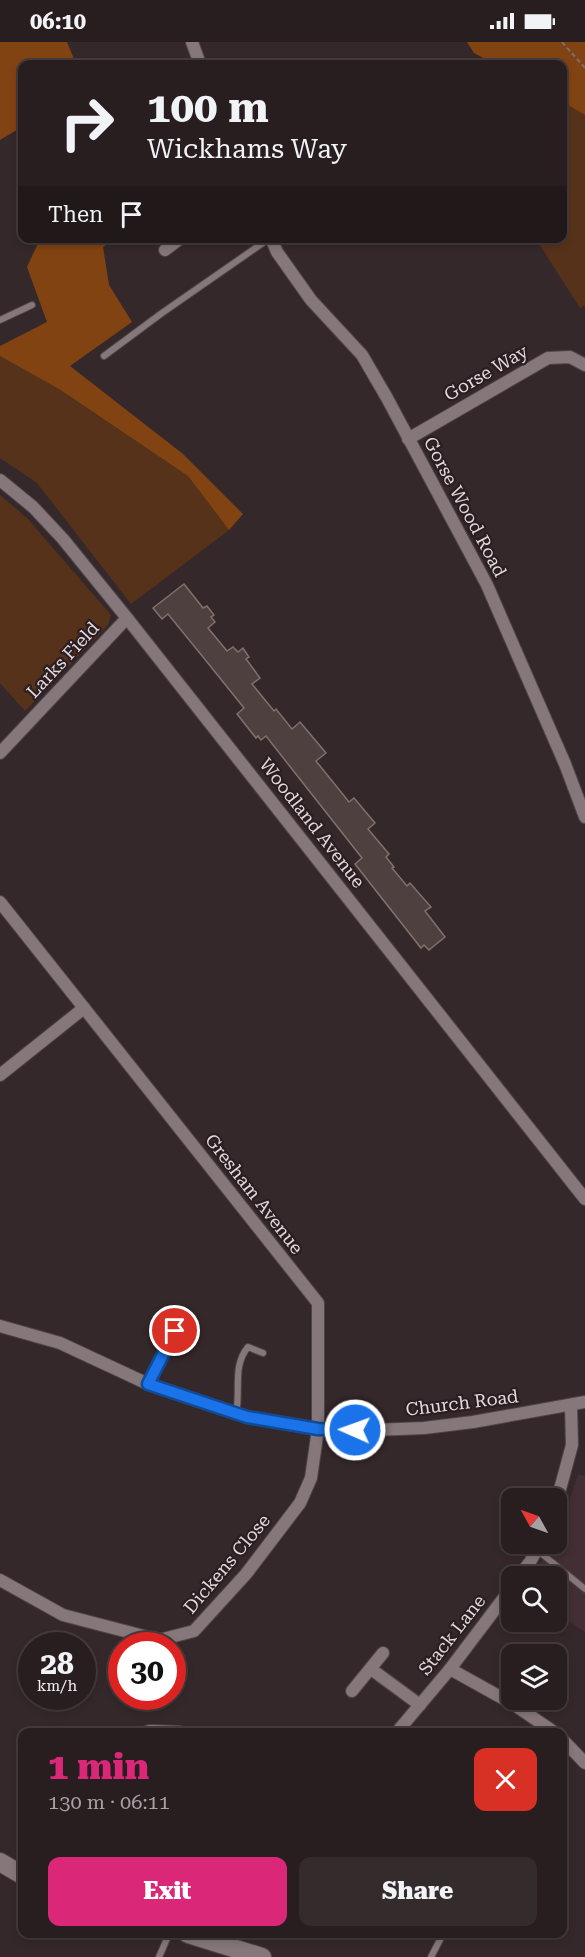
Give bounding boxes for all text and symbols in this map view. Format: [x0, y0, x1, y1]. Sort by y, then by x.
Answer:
text: 06:10 [30, 9, 86, 34]
text: 100 m [147, 83, 269, 132]
icon: right [48, 84, 126, 162]
text: Wickhams Way [147, 133, 347, 165]
icon: arrive [115, 198, 148, 231]
text: Then [48, 202, 103, 227]
street label: Gorse Way [440, 340, 532, 405]
street label: Gorse Wood Road [420, 433, 511, 581]
street label: Larks Field [22, 617, 103, 702]
street label: Woodland Avenue [255, 754, 370, 892]
street label: Gresham Avenue [201, 1129, 308, 1258]
pin [149, 1305, 200, 1356]
icon: arrive [158, 1314, 191, 1347]
street label: Church Road [404, 1385, 520, 1420]
position arrow [323, 1398, 387, 1462]
north arrow [501, 1488, 567, 1554]
map controls [501, 1488, 567, 1710]
street label: Dickens Close [179, 1510, 274, 1618]
button: search [501, 1566, 567, 1632]
street label: Stack Lane [414, 1590, 489, 1679]
speed limit sign: 30 [108, 1632, 186, 1710]
button: layers [501, 1644, 567, 1710]
text: 28 [40, 1646, 74, 1681]
text: km/h [37, 1677, 77, 1695]
text: 1 min [48, 1746, 149, 1788]
button: close [474, 1748, 537, 1811]
text: 130 m · 06:11 [48, 1790, 170, 1814]
button: Exit [48, 1857, 287, 1926]
button: Share [299, 1857, 537, 1926]

